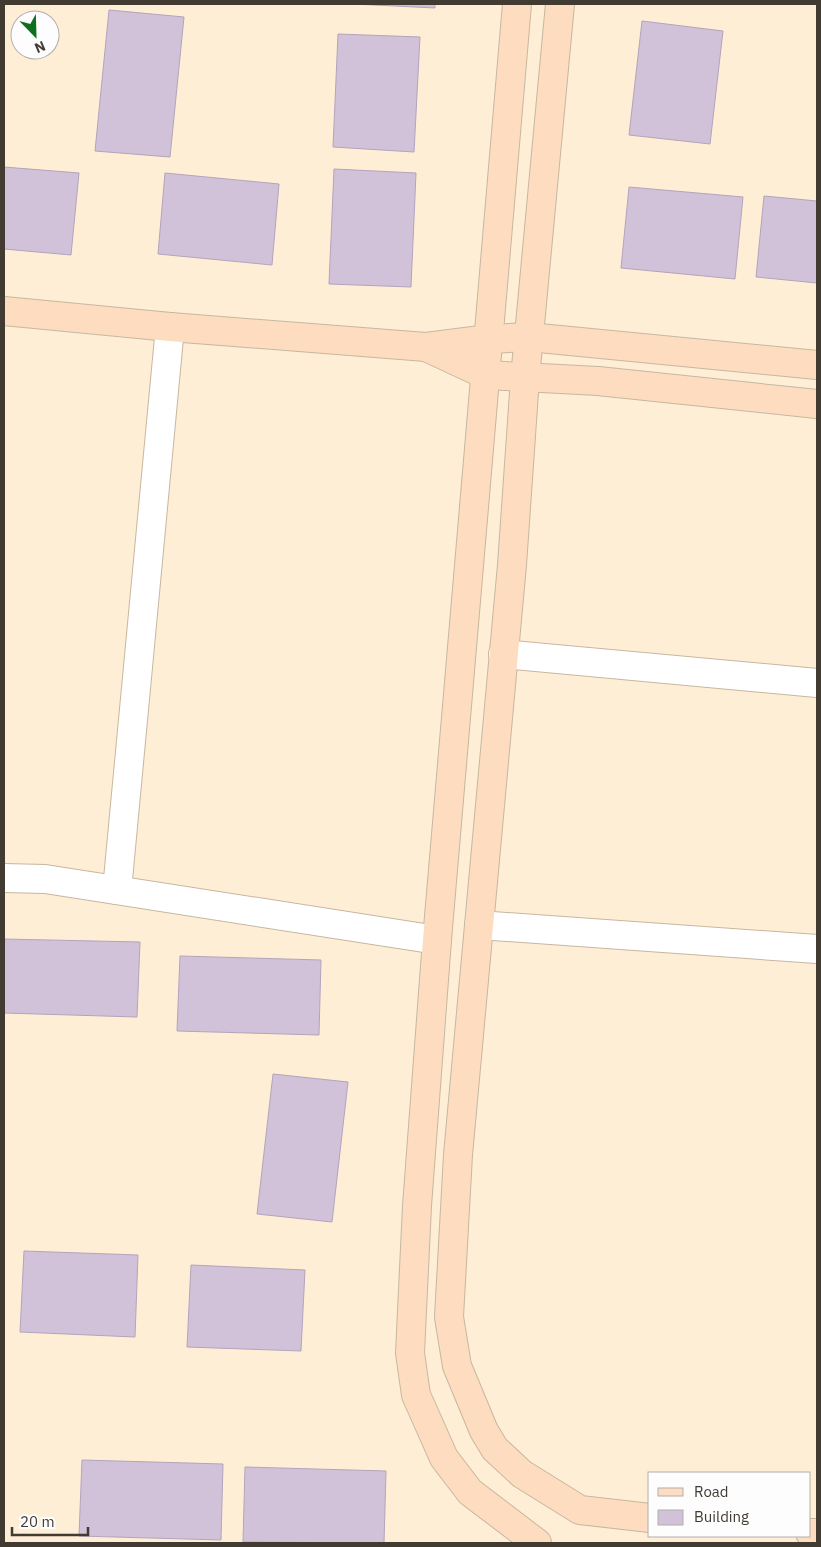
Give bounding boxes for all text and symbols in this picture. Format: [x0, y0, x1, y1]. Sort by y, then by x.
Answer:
north arrow [10, 10, 60, 60]
text: N [32, 37, 48, 57]
legend [648, 1472, 811, 1537]
text: Road [694, 1482, 729, 1501]
scale bar [12, 1504, 89, 1536]
text: Building [694, 1507, 749, 1526]
text: 20 m [20, 1512, 55, 1531]

